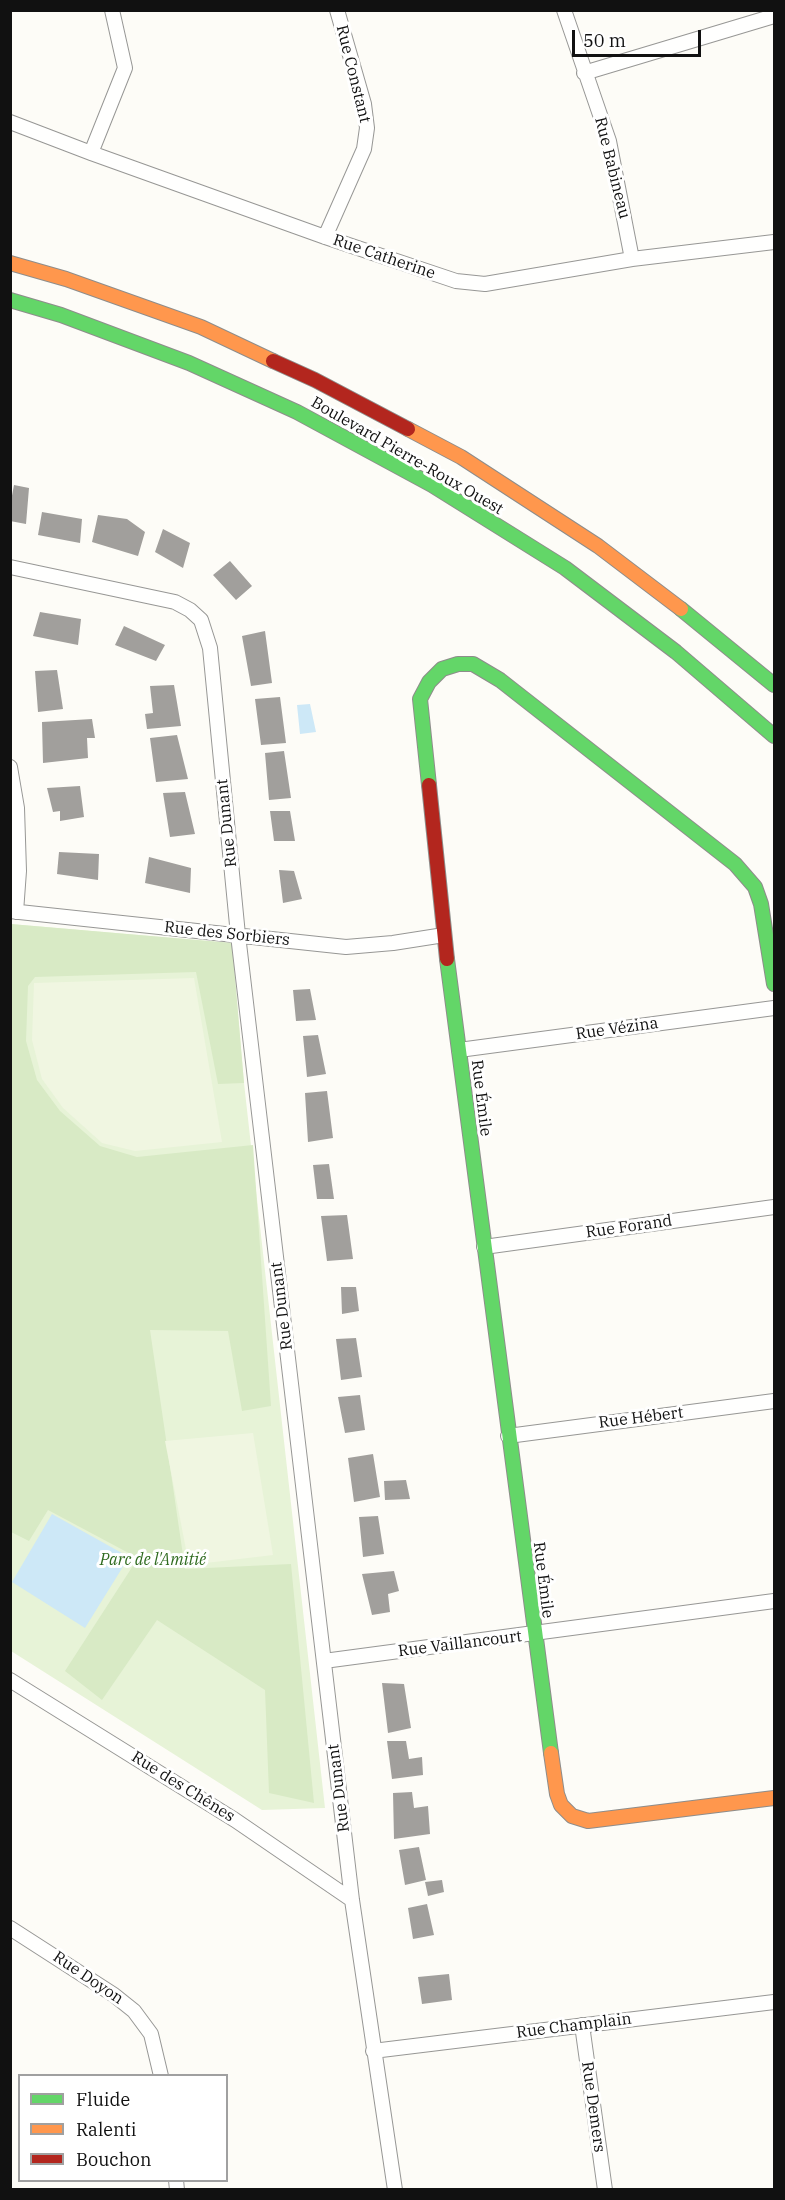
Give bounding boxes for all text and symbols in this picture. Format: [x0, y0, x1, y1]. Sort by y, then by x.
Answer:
scale bar [575, 18, 704, 56]
street label: Rue Constant [332, 23, 374, 125]
text: 50 m [583, 29, 626, 52]
street label: Rue Babineau [590, 115, 634, 221]
street label: Rue Catherine [330, 231, 438, 283]
street label: Boulevard Pierre-Roux Ouest [307, 393, 507, 519]
street label: Rue Dunant [213, 778, 241, 868]
street label: Rue des Sorbiers [163, 918, 291, 950]
street label: Rue Vézina [574, 1014, 660, 1044]
street label: Rue Émile [467, 1059, 495, 1137]
street label: Rue Forand [585, 1211, 673, 1243]
street label: Rue Dunant [267, 1261, 297, 1351]
street label: Rue Hébert [598, 1403, 684, 1433]
street label: Rue Émile [529, 1541, 557, 1619]
park label: Parc de l'Amitié [100, 1550, 206, 1570]
street label: Rue Vaillancourt [397, 1627, 523, 1661]
street label: Rue Dunant [324, 1743, 354, 1833]
street label: Rue des Chênes [128, 1748, 238, 1826]
street label: Rue Doyon [49, 1947, 127, 2009]
street label: Rue Champlain [515, 2009, 633, 2043]
street label: Rue Demers [577, 2060, 609, 2154]
legend [18, 2074, 228, 2182]
text: Fluide [76, 2088, 130, 2111]
text: Ralenti [76, 2118, 137, 2141]
text: Bouchon [76, 2148, 152, 2171]

